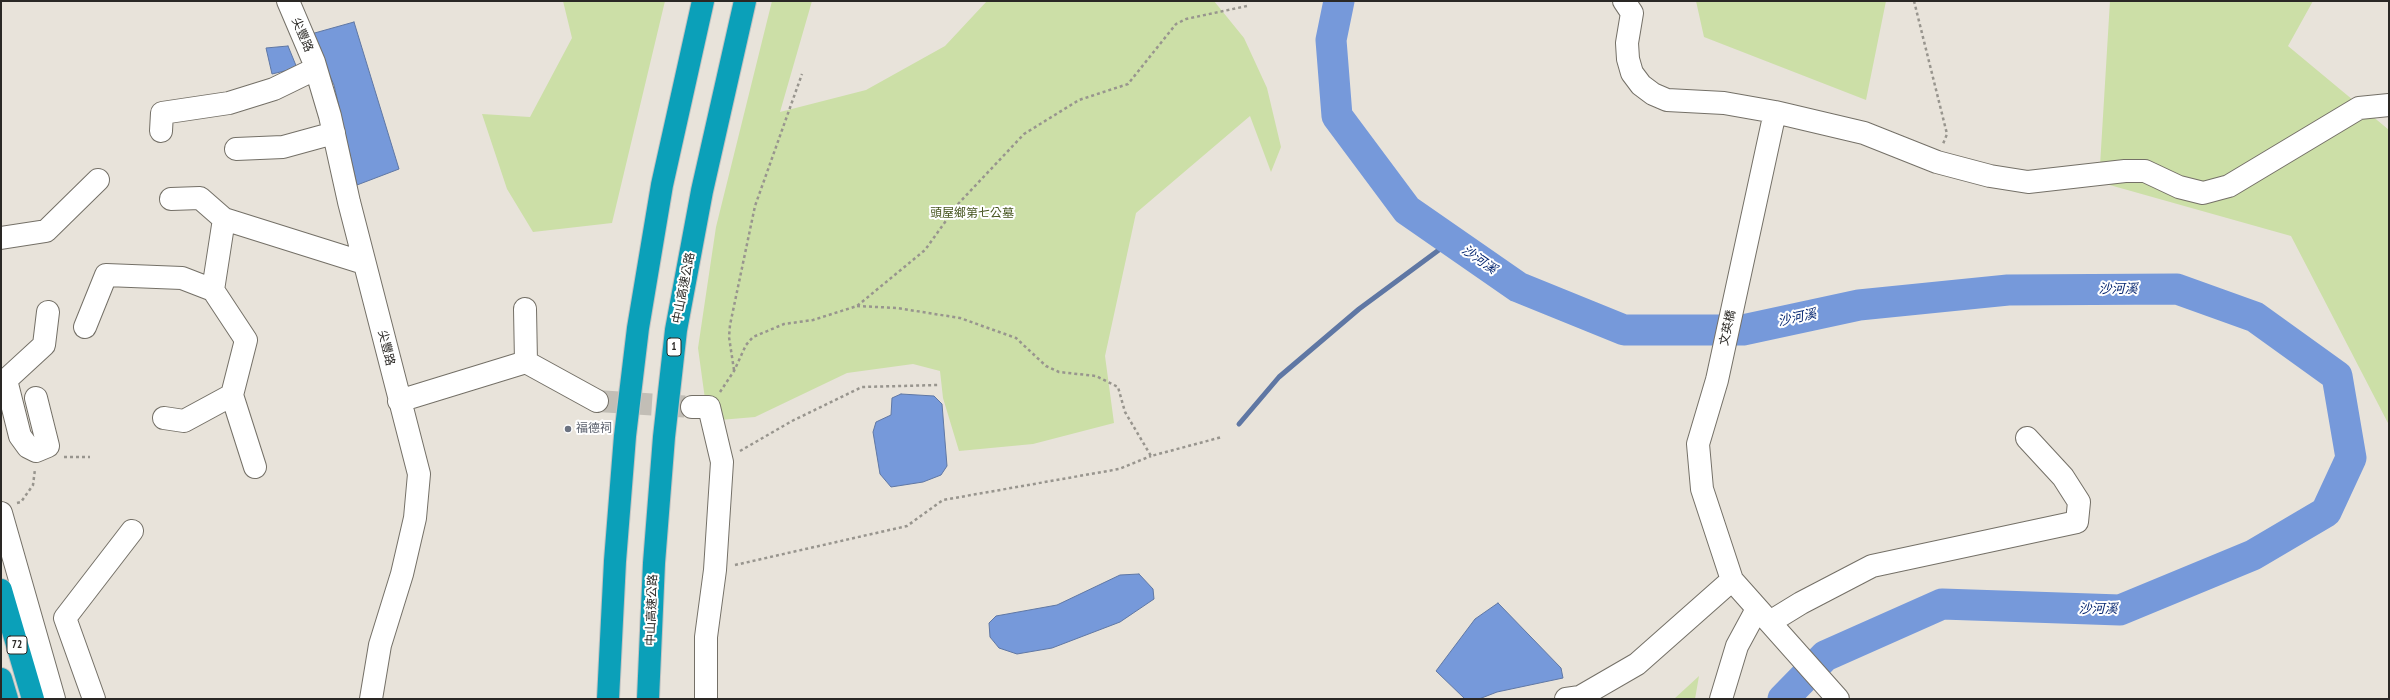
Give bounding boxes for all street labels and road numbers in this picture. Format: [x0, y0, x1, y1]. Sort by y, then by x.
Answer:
street label: 尖豐路 [288, 16, 316, 54]
street label: 中山高速公路 [670, 251, 698, 325]
street label: 文英橋 [1717, 309, 1739, 347]
street label: 尖豐路 [375, 329, 397, 367]
road number: 1 [667, 338, 681, 356]
street label: 中山高速公路 [644, 574, 660, 646]
road number: 72 [7, 636, 27, 654]

